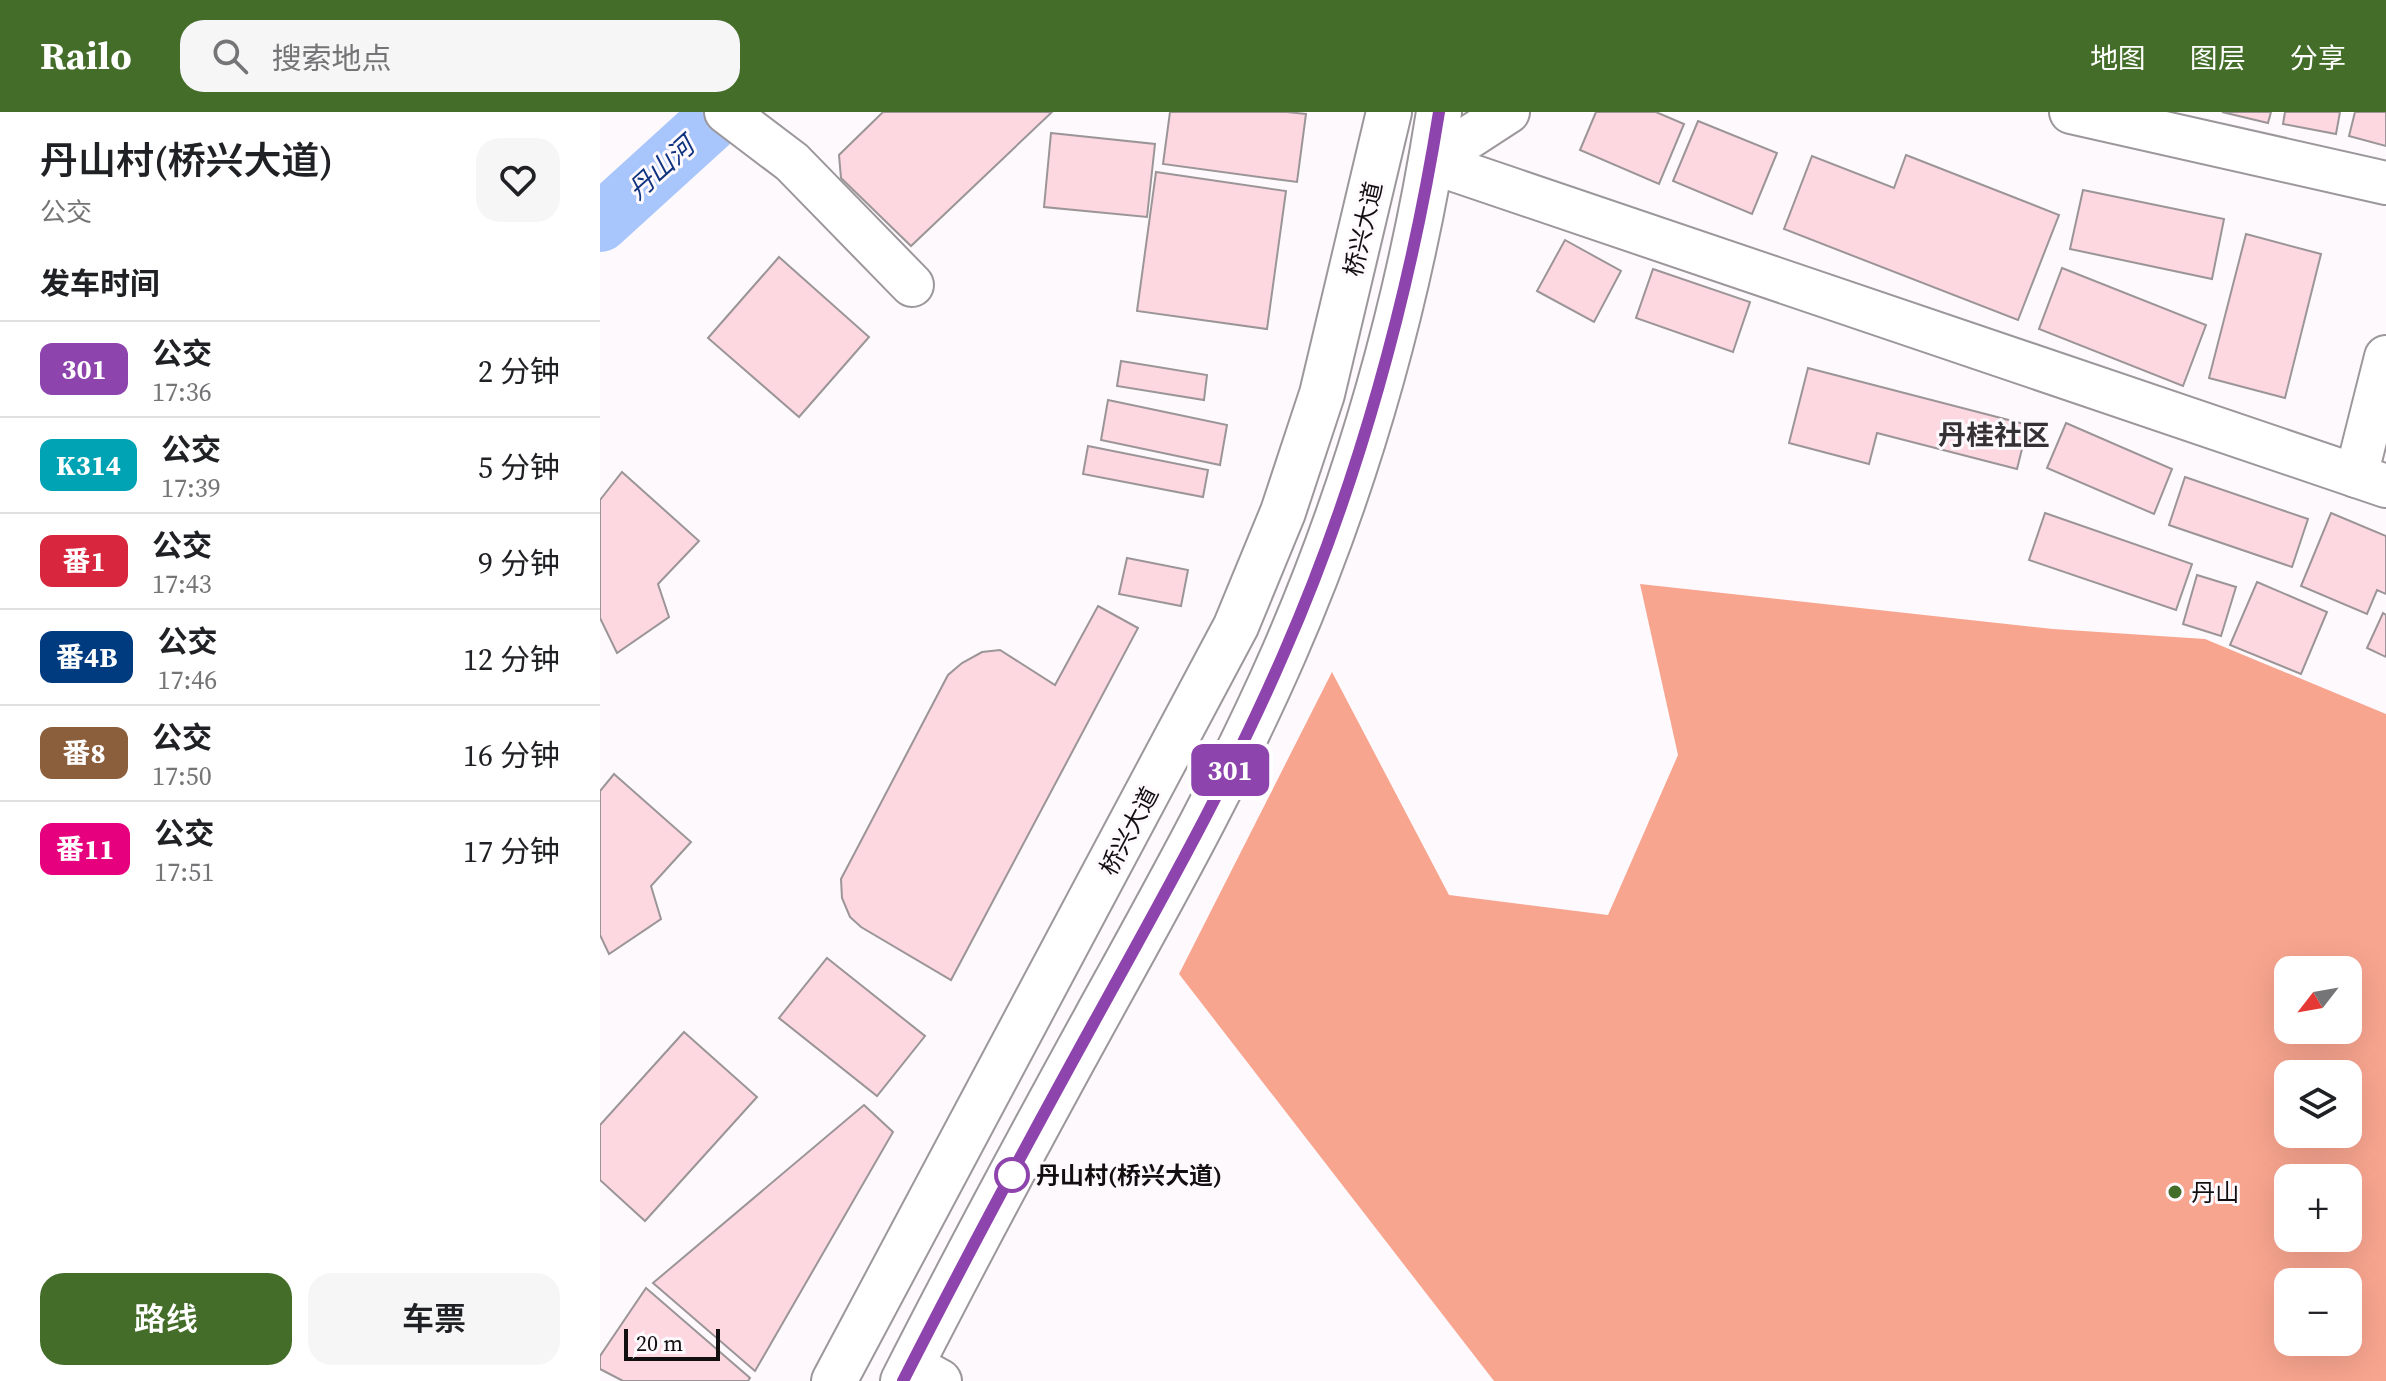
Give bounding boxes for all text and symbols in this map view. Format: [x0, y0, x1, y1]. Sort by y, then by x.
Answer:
search box [180, 20, 740, 92]
text: Railo [40, 30, 132, 82]
icon: search [208, 34, 252, 78]
text: 搜索地点 [272, 38, 392, 79]
text: 地图 [2090, 39, 2146, 77]
text: 图层 [2190, 39, 2246, 77]
text: 分享 [2290, 39, 2346, 77]
water label: 丹山河 [620, 125, 706, 207]
text: 丹山村(桥兴大道) [40, 135, 333, 187]
button: heart [476, 138, 560, 222]
street label: 桥兴大道 [1336, 179, 1390, 279]
text: 公交 [40, 194, 92, 230]
text: 发车时间 [40, 263, 160, 304]
text: 公交 [152, 333, 212, 374]
text: 301 [61, 350, 107, 388]
text: 2 分钟 [478, 351, 560, 392]
text: 17:36 [152, 374, 212, 410]
district label: 丹桂社区 [1938, 416, 2050, 454]
text: 公交 [161, 429, 221, 470]
text: K314 [56, 446, 121, 484]
text: 5 分钟 [478, 447, 560, 488]
text: 17:39 [161, 470, 221, 506]
text: 公交 [152, 525, 212, 566]
text: 番1 [62, 542, 106, 580]
text: 9 分钟 [478, 543, 560, 584]
text: 17:43 [152, 566, 212, 602]
text: 公交 [157, 621, 217, 662]
text: 番4B [56, 638, 117, 676]
text: 12 分钟 [463, 639, 560, 680]
text: 17:46 [157, 662, 217, 698]
text: 公交 [152, 717, 212, 758]
text: 番8 [62, 734, 106, 772]
text: 16 分钟 [463, 735, 560, 776]
line badge: 301 [1184, 744, 1276, 796]
text: 301 [1207, 751, 1253, 789]
text: 17:50 [152, 758, 212, 794]
street label: 桥兴大道 [1092, 781, 1166, 881]
text: 公交 [154, 813, 214, 854]
text: 番11 [56, 830, 114, 868]
text: 17 分钟 [463, 831, 560, 872]
text: 17:51 [154, 854, 214, 890]
north arrow [2274, 956, 2362, 1044]
map controls [2274, 956, 2362, 1356]
button: layers [2274, 1060, 2362, 1148]
marker: 丹山村(桥兴大道) [995, 1158, 1029, 1192]
place label: 丹山村(桥兴大道) [1036, 1159, 1222, 1192]
button: + [2274, 1164, 2362, 1252]
place label: 丹山 [2191, 1176, 2239, 1209]
marker: 丹山 [2166, 1183, 2184, 1201]
button: − [2274, 1268, 2362, 1356]
button: 路线 [40, 1273, 292, 1365]
button: 车票 [308, 1273, 560, 1365]
scale bar [624, 1325, 720, 1361]
text: 20 m [636, 1328, 683, 1358]

